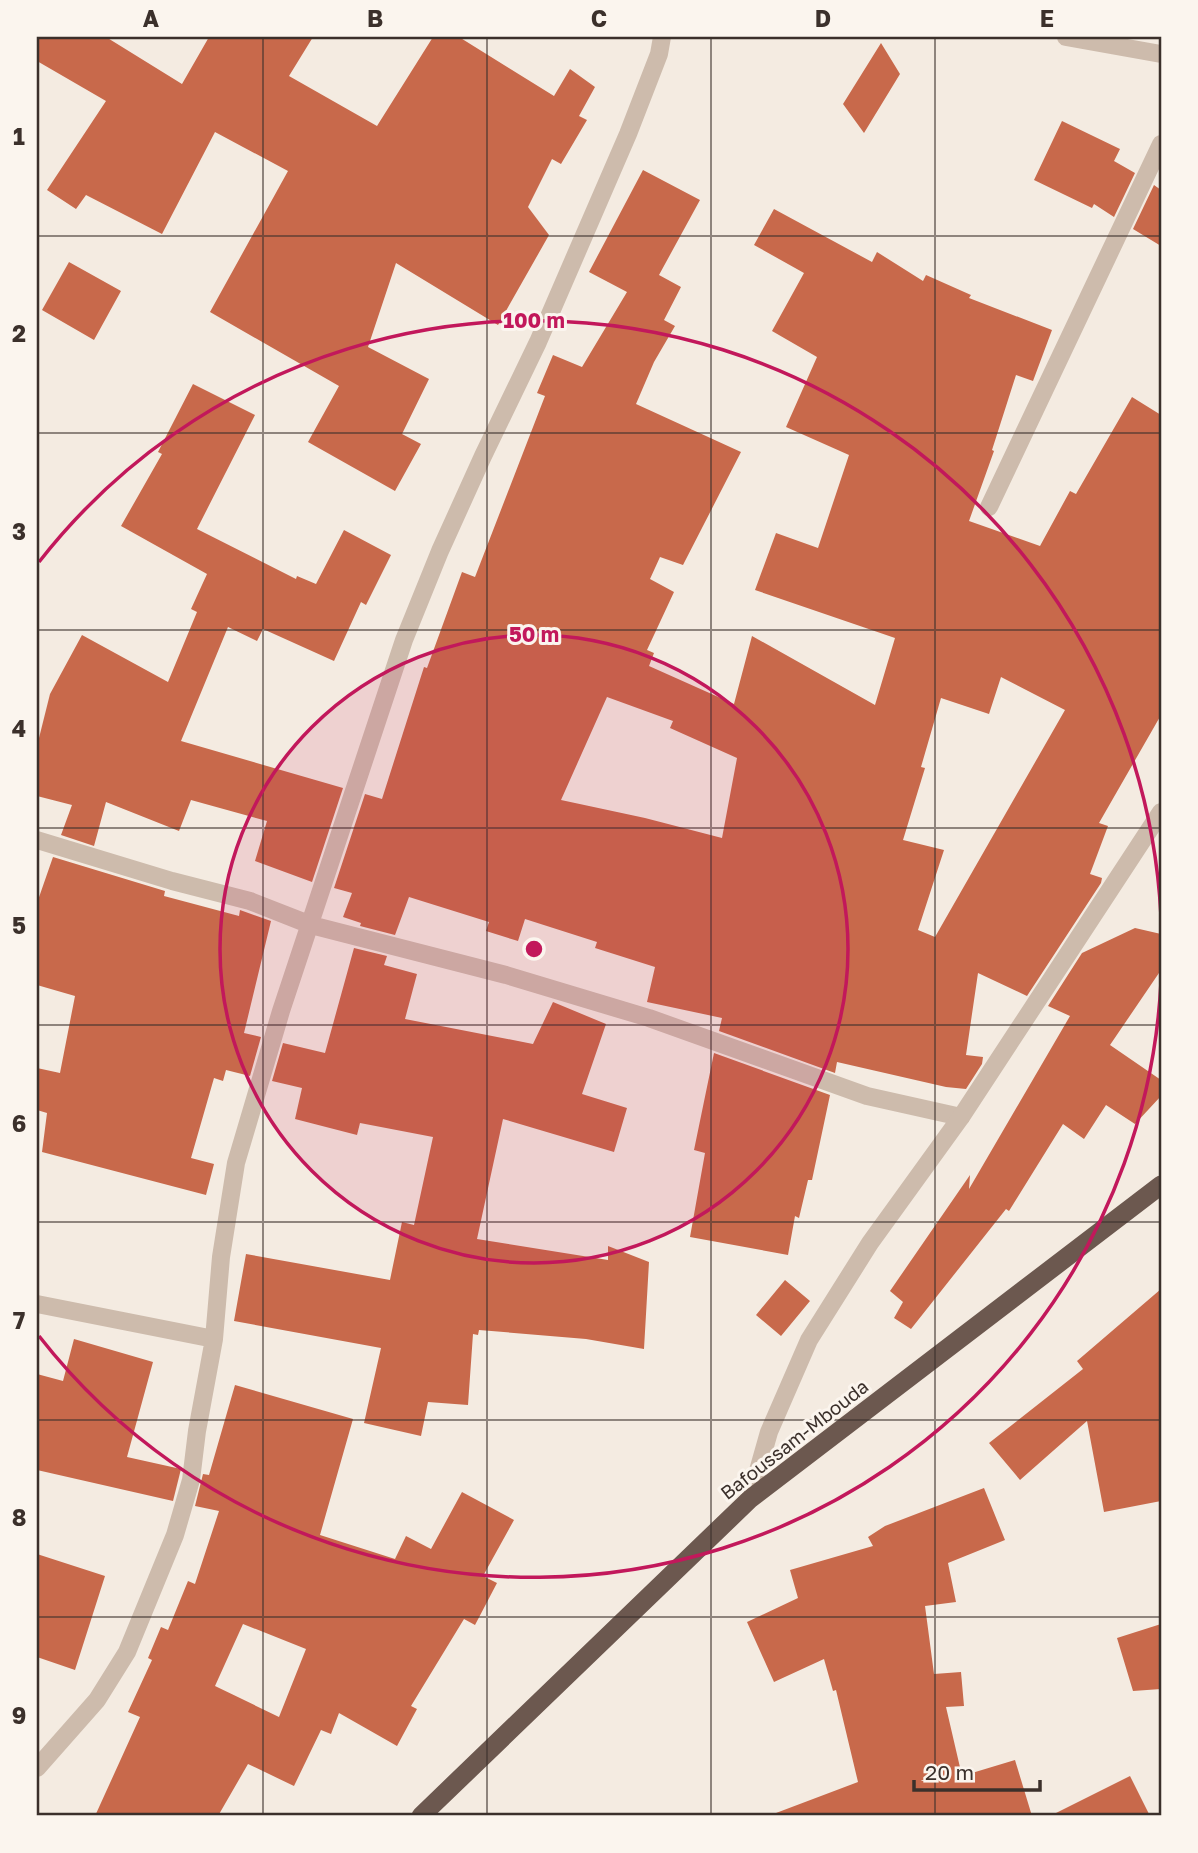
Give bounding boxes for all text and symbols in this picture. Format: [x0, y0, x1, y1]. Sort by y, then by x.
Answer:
text: A [143, 4, 160, 32]
text: B [367, 4, 383, 32]
text: C [591, 4, 607, 32]
text: D [815, 4, 831, 32]
text: E [1040, 4, 1054, 32]
text: 1 [13, 122, 25, 150]
text: 100 m [503, 307, 565, 333]
text: 2 [12, 319, 26, 347]
text: 3 [12, 517, 26, 545]
text: 50 m [509, 621, 559, 647]
text: 4 [12, 714, 26, 742]
text: 5 [12, 911, 26, 939]
centre of rings [522, 937, 546, 961]
text: 6 [12, 1109, 26, 1137]
text: 7 [13, 1306, 25, 1334]
street label: Bafoussam-Mbouda [715, 1374, 873, 1504]
text: 8 [12, 1503, 26, 1531]
text: 9 [12, 1701, 26, 1729]
scale bar [914, 1748, 1040, 1792]
text: 20 m [925, 1759, 974, 1785]

